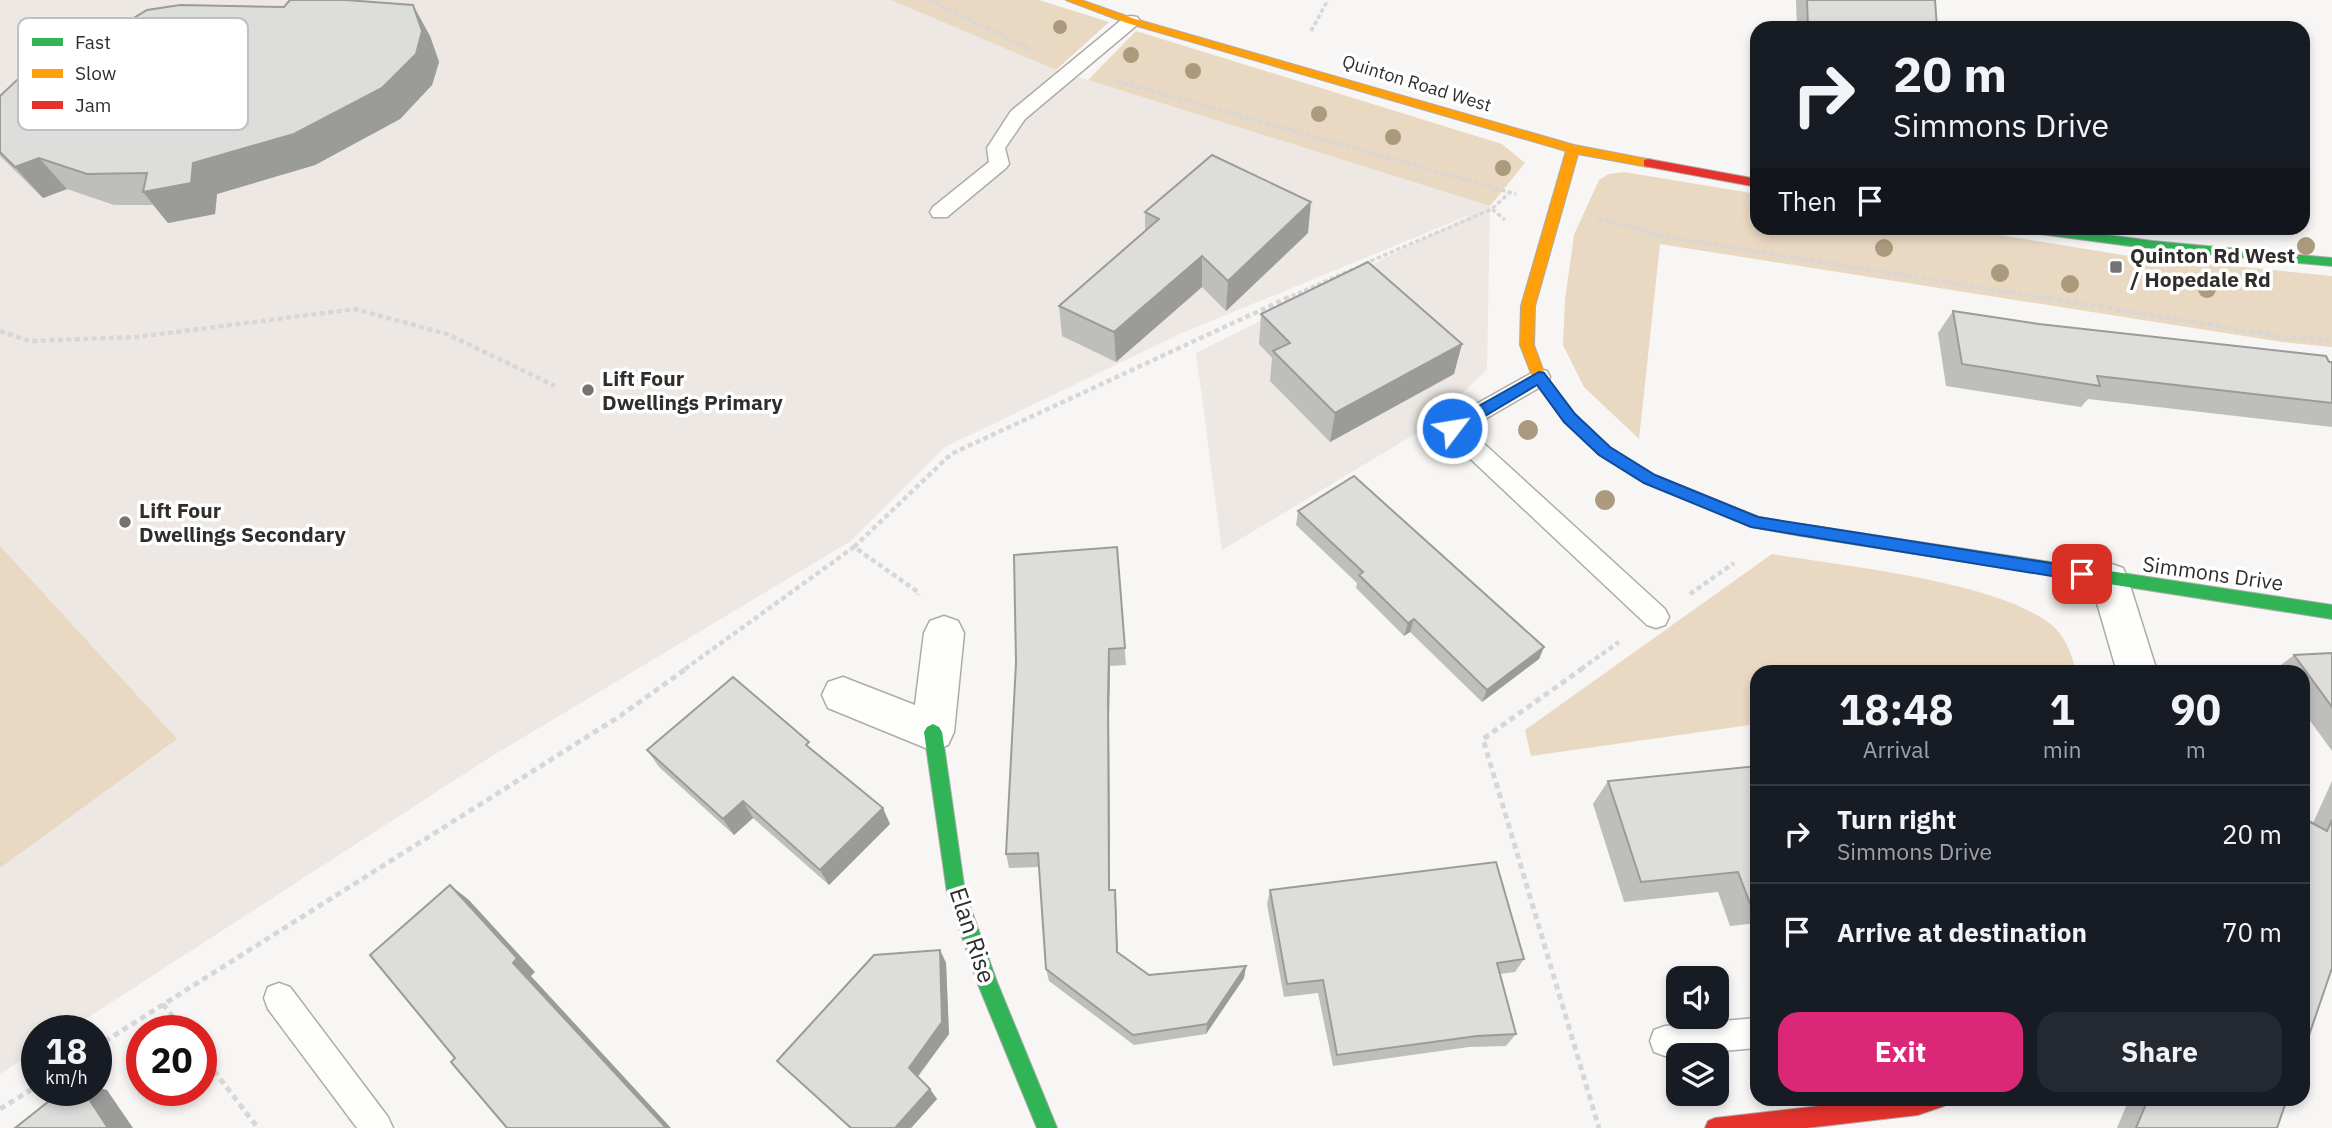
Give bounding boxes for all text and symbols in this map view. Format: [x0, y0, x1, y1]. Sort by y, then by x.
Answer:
legend [18, 18, 248, 130]
text: Fast [75, 30, 111, 54]
text: 20 m [1893, 42, 2007, 105]
street label: Quinton Road West [1340, 49, 1494, 117]
icon: right [1778, 49, 1869, 140]
text: Slow [75, 61, 116, 85]
text: Jam [75, 93, 111, 117]
text: Simmons Drive [1893, 104, 2109, 146]
icon: arrive [1851, 182, 1889, 220]
text: Then [1778, 184, 1837, 218]
place label: Quinton Rd West / Hopedale Rd [2130, 241, 2295, 293]
marker: Quinton Rd West / Hopedale Rd [2108, 259, 2124, 275]
place label: Lift Four Dwellings Primary [602, 364, 784, 416]
marker: Lift Four Dwellings Primary [580, 382, 596, 398]
position arrow [1415, 391, 1489, 465]
place label: Lift Four Dwellings Secondary [139, 496, 346, 548]
marker: Lift Four Dwellings Secondary [117, 514, 133, 530]
pin [2052, 544, 2112, 604]
street label: Simmons Drive [2141, 549, 2285, 597]
icon: arrive [2063, 555, 2101, 593]
text: 18:48 [1839, 682, 1954, 737]
text: 1 [2050, 682, 2075, 737]
text: 90 [2171, 682, 2221, 737]
text: Arrival [1863, 734, 1930, 764]
text: min [2043, 734, 2082, 764]
text: m [2186, 734, 2206, 764]
text: Turn right [1837, 802, 1956, 836]
icon: right [1778, 815, 1816, 853]
text: 20 m [2222, 817, 2282, 851]
text: Simmons Drive [1837, 836, 1992, 866]
street label: Elan Rise [943, 883, 1003, 987]
icon: arrive [1778, 913, 1816, 951]
text: Arrive at destination [1837, 915, 2087, 949]
text: 70 m [2222, 915, 2282, 949]
map controls [1666, 966, 1729, 1106]
button: sound [1666, 966, 1729, 1029]
button: Exit [1778, 1012, 2023, 1092]
button: Share [2037, 1012, 2282, 1092]
speed limit sign: 20 [126, 1015, 217, 1106]
text: 18 [45, 1028, 88, 1074]
button: layers [1666, 1043, 1729, 1106]
text: km/h [45, 1066, 88, 1089]

